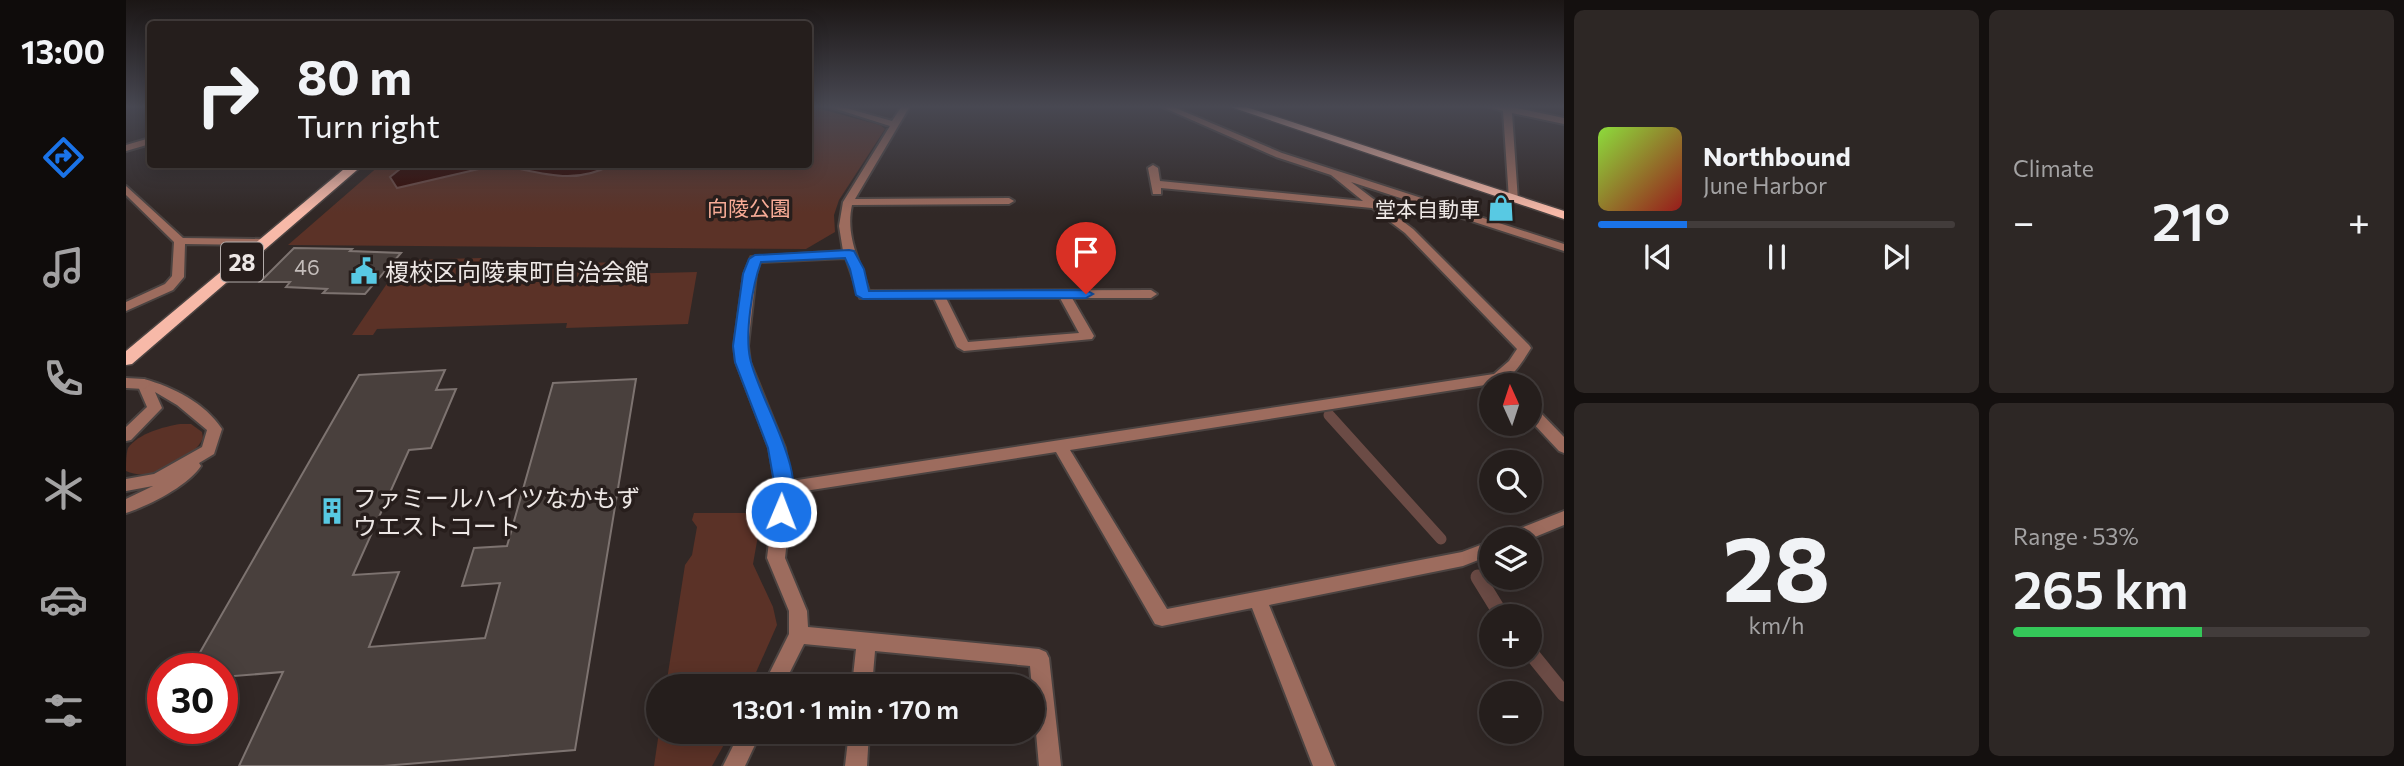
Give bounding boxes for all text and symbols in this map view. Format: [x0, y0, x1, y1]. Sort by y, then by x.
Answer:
text: 13:00 [21, 31, 105, 71]
text: 80 m [297, 45, 412, 105]
icon: right [182, 49, 273, 140]
text: Turn right [297, 105, 440, 145]
icon: directions [39, 133, 88, 182]
text: Northbound [1703, 140, 1851, 171]
text: Climate [2013, 154, 2094, 182]
text: June Harbor [1703, 171, 1827, 199]
text: 21° [2152, 188, 2230, 252]
shop icon: 堂本自動車 [1486, 193, 1516, 223]
park label: 向陵公園 [707, 195, 791, 220]
place label: 堂本自動車 [1375, 196, 1480, 221]
text: − [2013, 197, 2035, 244]
text: + [2348, 197, 2370, 244]
pin [1056, 222, 1116, 294]
icon: arrive [1067, 233, 1105, 271]
icon: previous [1639, 238, 1677, 276]
icon: pause [1758, 238, 1796, 276]
icon: next [1877, 238, 1915, 276]
icon: music [39, 243, 88, 292]
road number: 28 [221, 243, 263, 282]
house number: 46 [294, 254, 320, 279]
public building icon: 榎校区向陵東町自治会館 [349, 256, 379, 286]
place label: 榎校区向陵東町自治会館 [385, 257, 649, 286]
icon: phone [39, 354, 88, 403]
north arrow [1479, 373, 1542, 436]
map controls [1479, 373, 1542, 744]
button: search [1479, 450, 1542, 513]
icon: climate [39, 465, 88, 514]
position arrow [744, 475, 818, 549]
place label: ファミールハイツなかもず ウエストコート [353, 483, 641, 540]
building icon: ファミールハイツなかもず ウエストコート [317, 496, 347, 526]
text: 28 [1723, 509, 1830, 621]
text: Range · 53% [2013, 522, 2139, 550]
button: layers [1479, 527, 1542, 590]
text: 265 km [2013, 556, 2189, 620]
icon: car [39, 575, 88, 624]
button: + [1479, 604, 1542, 667]
text: km/h [1749, 611, 1804, 639]
speed limit sign: 30 [147, 653, 238, 744]
button: − [1479, 681, 1542, 744]
icon: filters [39, 686, 88, 735]
text: 13:01 · 1 min · 170 m [732, 693, 959, 724]

